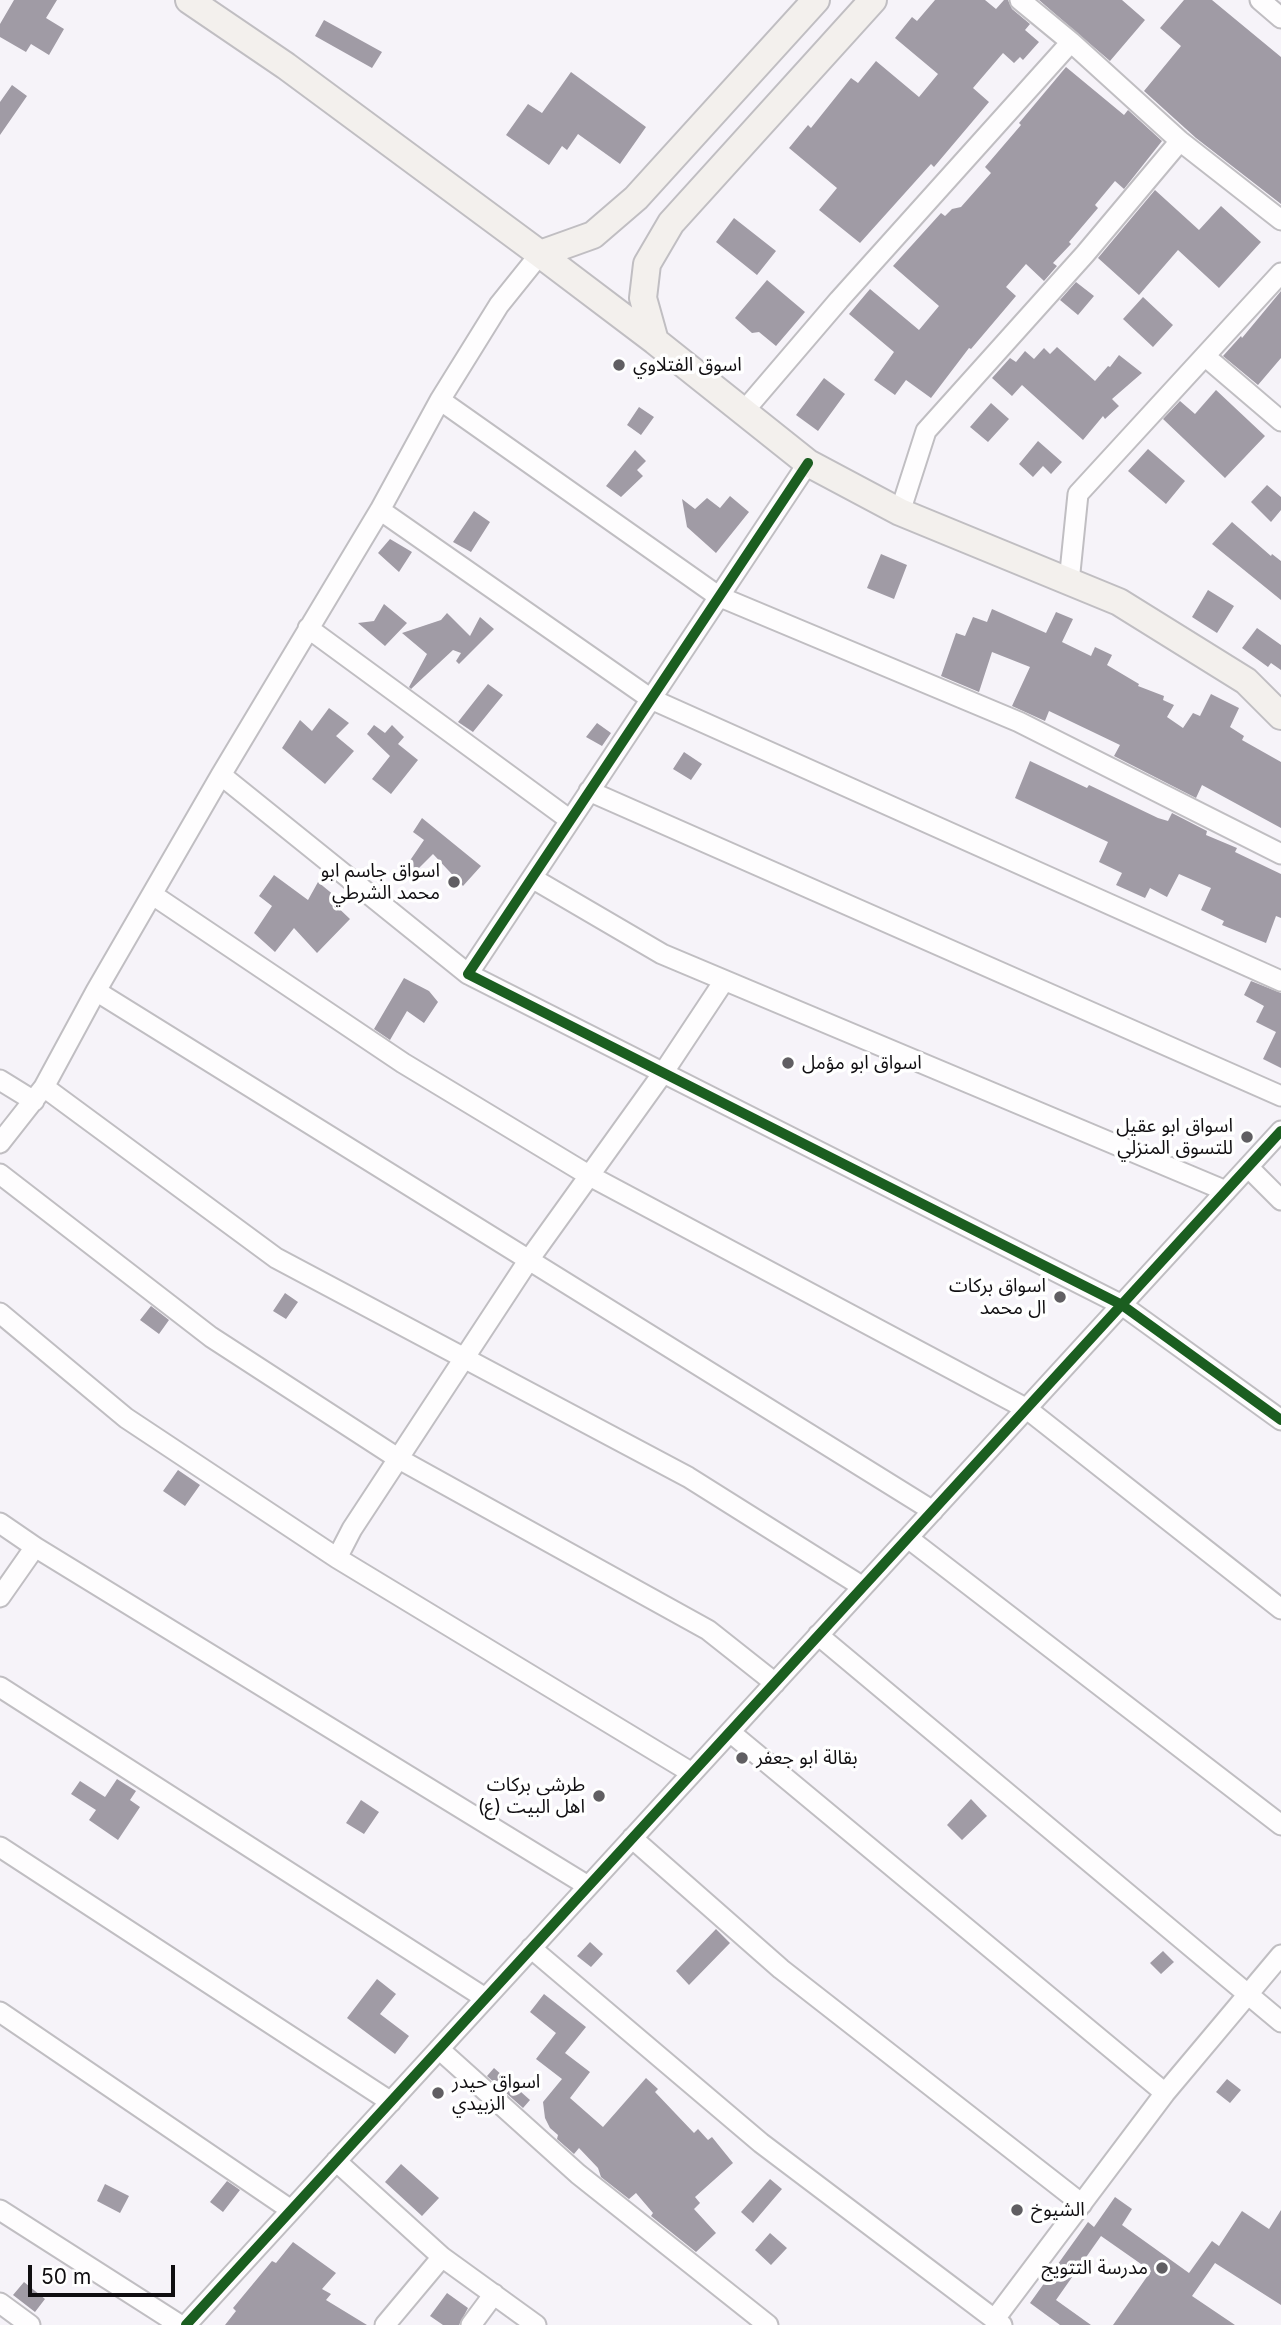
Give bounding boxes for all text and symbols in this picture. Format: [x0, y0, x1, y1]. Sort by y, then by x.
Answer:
place label: اسوق الفتلاوي [633, 354, 742, 376]
marker: اسوق الفتلاوي [611, 357, 627, 373]
place label: اسواق جاسم ابو محمد الشرطي [321, 860, 440, 904]
marker: اسواق جاسم ابو محمد الشرطي [446, 874, 462, 890]
place label: اسواق ابو مؤمل [802, 1052, 922, 1074]
marker: اسواق ابو مؤمل [780, 1055, 796, 1071]
place label: اسواق ابو عقيل للتسوق المنزلي [1116, 1115, 1233, 1159]
marker: اسواق ابو عقيل للتسوق المنزلي [1239, 1129, 1255, 1145]
place label: اسواق بركات ال محمد [949, 1275, 1046, 1319]
marker: اسواق بركات ال محمد [1052, 1289, 1068, 1305]
place label: بقالة ابو جعفر [756, 1747, 858, 1769]
marker: بقالة ابو جعفر [734, 1750, 750, 1766]
place label: طرشي بركات اهل البيت (ع) [478, 1774, 585, 1818]
marker: طرشي بركات اهل البيت (ع) [591, 1788, 607, 1804]
place label: اسواق حيدر الزبيدي [452, 2071, 540, 2115]
marker: اسواق حيدر الزبيدي [430, 2085, 446, 2101]
place label: الشيوخ [1031, 2199, 1085, 2221]
marker: الشيوخ [1009, 2202, 1025, 2218]
scale bar [32, 2252, 178, 2296]
place label: مدرسة التتويج [1041, 2257, 1148, 2279]
marker: مدرسة التتويج [1154, 2260, 1170, 2276]
text: 50 m [41, 2264, 91, 2289]

